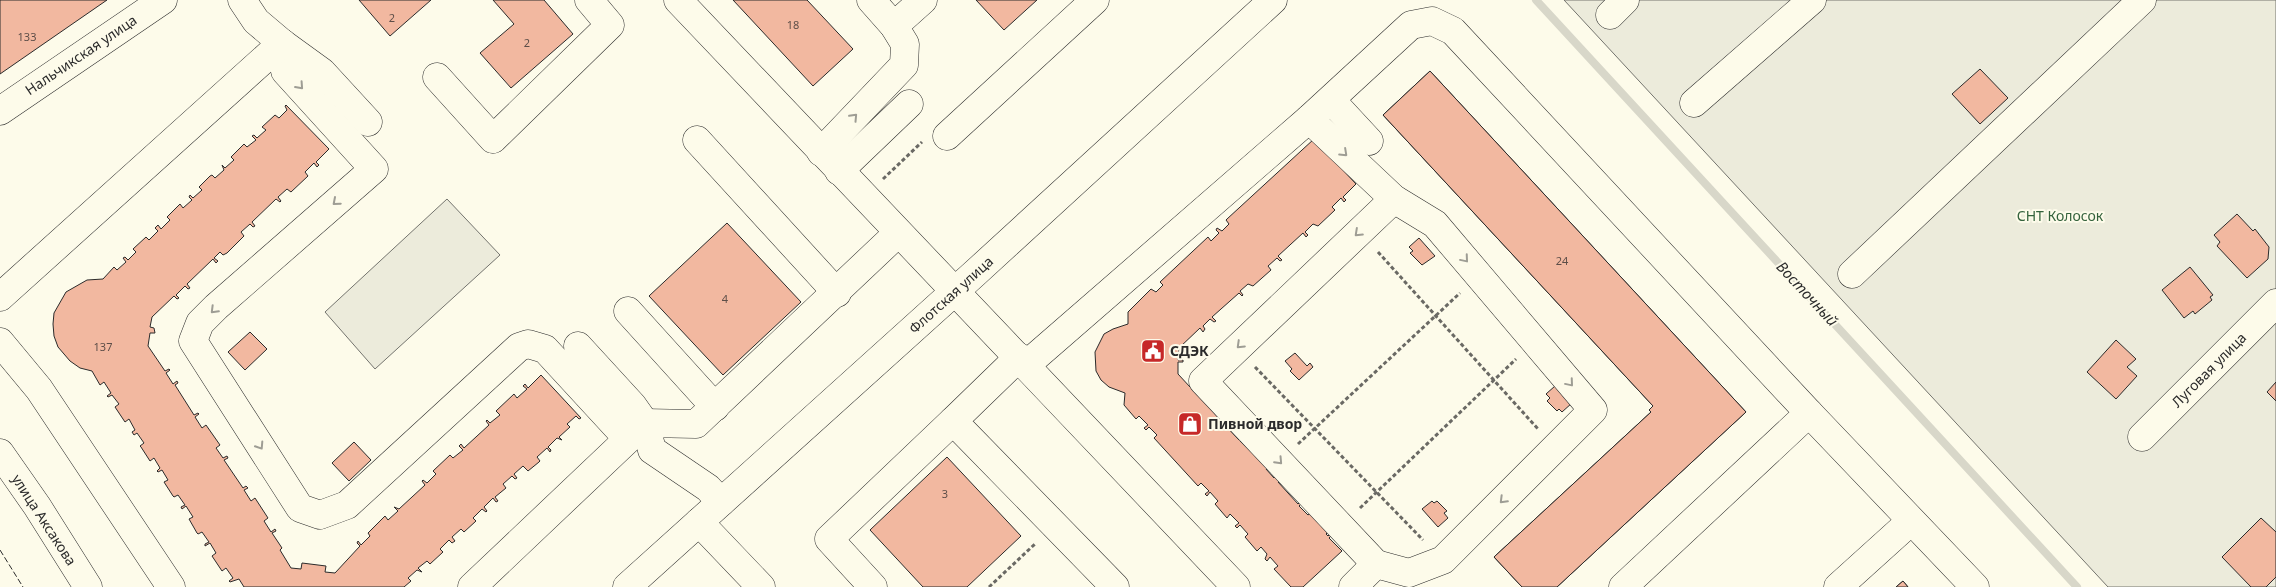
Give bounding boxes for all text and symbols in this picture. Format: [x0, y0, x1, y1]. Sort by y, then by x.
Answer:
street label: Нальчикская улица [21, 10, 140, 99]
house number: 2 [389, 10, 395, 25]
house number: 18 [787, 17, 799, 32]
house number: 133 [18, 29, 36, 44]
house number: 2 [524, 35, 530, 50]
one-way arrow [294, 81, 303, 90]
one-way arrow [848, 114, 857, 123]
one-way arrow [1339, 147, 1348, 156]
one-way arrow [332, 197, 341, 206]
park label: СНТ Колосок [2017, 206, 2104, 225]
one-way arrow [1354, 227, 1363, 236]
street label: Флотская улица [904, 252, 997, 338]
one-way arrow [1459, 253, 1468, 262]
house number: 24 [1556, 253, 1569, 268]
water label: Восточный [1773, 257, 1843, 330]
house number: 4 [722, 291, 729, 306]
one-way arrow [210, 304, 219, 313]
street label: Луговая улица [2167, 328, 2250, 411]
public building icon: СДЭК [1140, 338, 1166, 364]
house number: 137 [94, 339, 112, 354]
one-way arrow [1237, 339, 1246, 348]
place label: СДЭК [1170, 341, 1209, 360]
one-way arrow [1564, 378, 1573, 387]
shop icon: Пивной двор [1177, 411, 1203, 437]
place label: Пивной двор [1208, 414, 1302, 433]
one-way arrow [254, 440, 263, 450]
one-way arrow [1273, 456, 1282, 465]
street label: улица Аксакова [8, 470, 81, 569]
house number: 3 [942, 486, 948, 501]
one-way arrow [1500, 495, 1509, 504]

